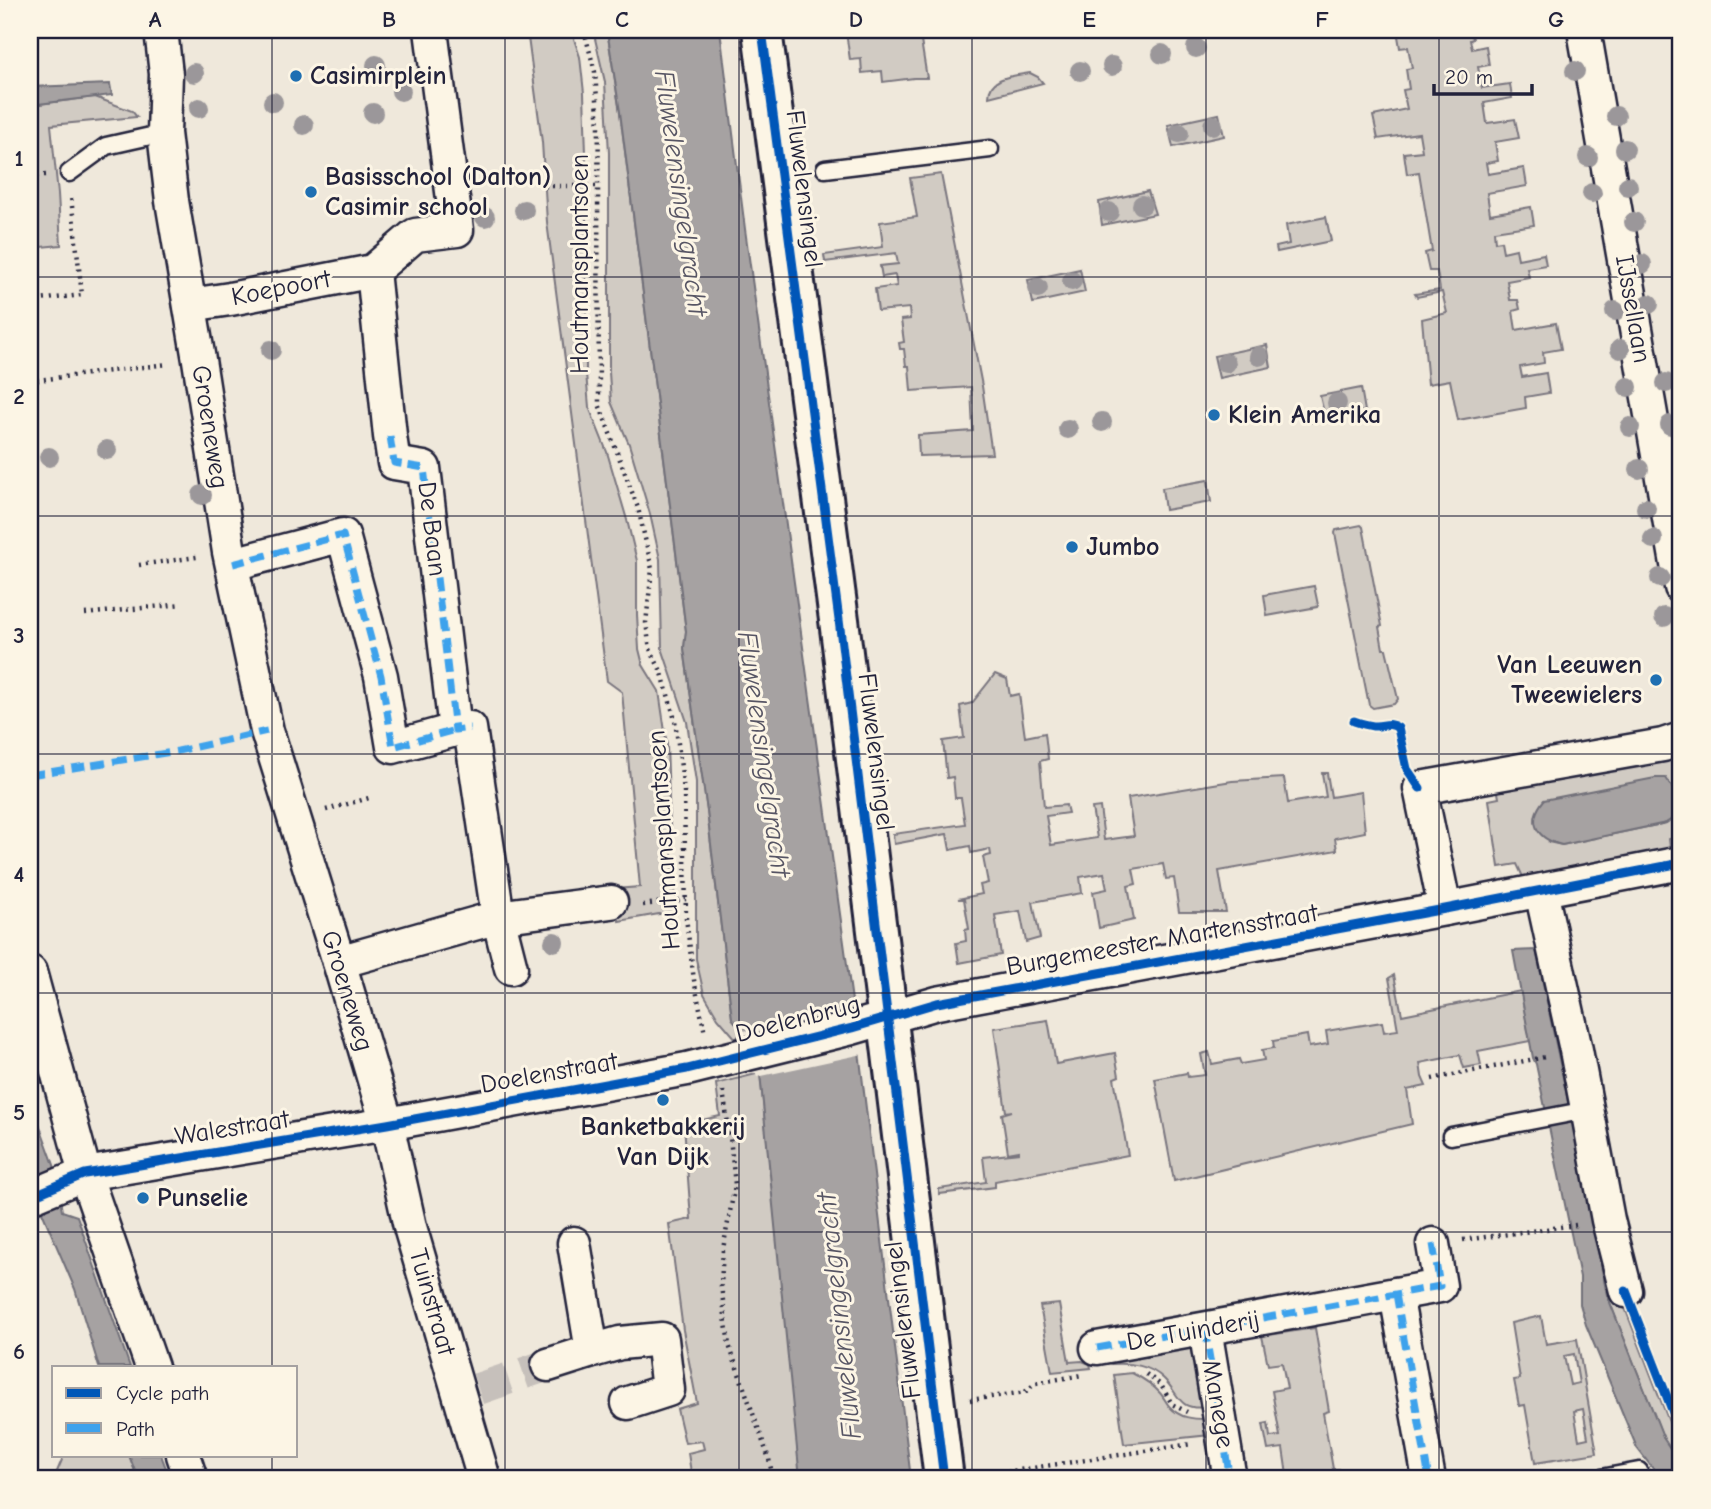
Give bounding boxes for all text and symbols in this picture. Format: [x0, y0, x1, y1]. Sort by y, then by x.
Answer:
text: A [149, 6, 162, 33]
text: B [382, 6, 396, 33]
text: C [615, 6, 629, 33]
text: D [849, 6, 863, 33]
text: E [1082, 6, 1096, 33]
text: F [1315, 6, 1329, 33]
text: G [1548, 6, 1564, 33]
scale bar [1434, 52, 1532, 96]
place label: Casimirplein [310, 61, 447, 91]
text: 20 m [1445, 65, 1493, 89]
marker: Casimirplein [288, 68, 304, 84]
water label: Fluwelensingelgracht [648, 68, 714, 320]
street label: Fluwelensingel [779, 108, 829, 270]
text: 1 [14, 145, 24, 172]
street label: Houtmansplantsoen [565, 154, 595, 374]
place label: Basisschool (Dalton) Casimir school [325, 162, 551, 222]
marker: Basisschool (Dalton) Casimir school [303, 184, 319, 200]
street label: IJssellaan [1609, 253, 1657, 365]
street label: Koepoort [229, 263, 335, 312]
street label: Groeneweg [185, 363, 235, 491]
text: 2 [13, 383, 25, 410]
place label: Klein Amerika [1228, 400, 1381, 430]
marker: Klein Amerika [1206, 407, 1222, 423]
street label: De Baan [411, 480, 453, 578]
place label: Jumbo [1086, 532, 1160, 562]
marker: Jumbo [1064, 539, 1080, 555]
text: 3 [13, 622, 25, 649]
water label: Fluwelensingelgracht [731, 629, 797, 881]
place label: Van Leeuwen Tweewielers [1497, 650, 1642, 710]
street label: Fluwelensingel [851, 671, 901, 833]
marker: Van Leeuwen Tweewielers [1648, 672, 1664, 688]
street label: Houtmansplantsoen [641, 729, 687, 951]
text: 4 [14, 861, 25, 888]
street label: Burgemeester Martensstraat [1004, 898, 1322, 982]
street label: Groeneweg [314, 927, 380, 1055]
street label: Doelenbrug [732, 989, 864, 1049]
street label: Doelenstraat [478, 1046, 621, 1100]
marker: Banketbakkerij Van Dijk [655, 1092, 671, 1108]
text: 5 [13, 1099, 25, 1126]
street label: Walestraat [173, 1104, 293, 1152]
place label: Banketbakkerij Van Dijk [581, 1112, 745, 1172]
place label: Punselie [157, 1183, 248, 1213]
water label: Fluwelensingelgracht [810, 1189, 868, 1441]
marker: Punselie [135, 1190, 151, 1206]
street label: Fluwelensingel [878, 1239, 928, 1401]
street label: Tuinstraat [402, 1245, 462, 1360]
street label: De Tuinderij [1124, 1305, 1262, 1357]
text: 6 [13, 1338, 25, 1365]
street label: Manege [1195, 1357, 1241, 1451]
legend [52, 1366, 298, 1456]
text: Cycle path [116, 1381, 209, 1405]
text: Path [116, 1417, 155, 1441]

